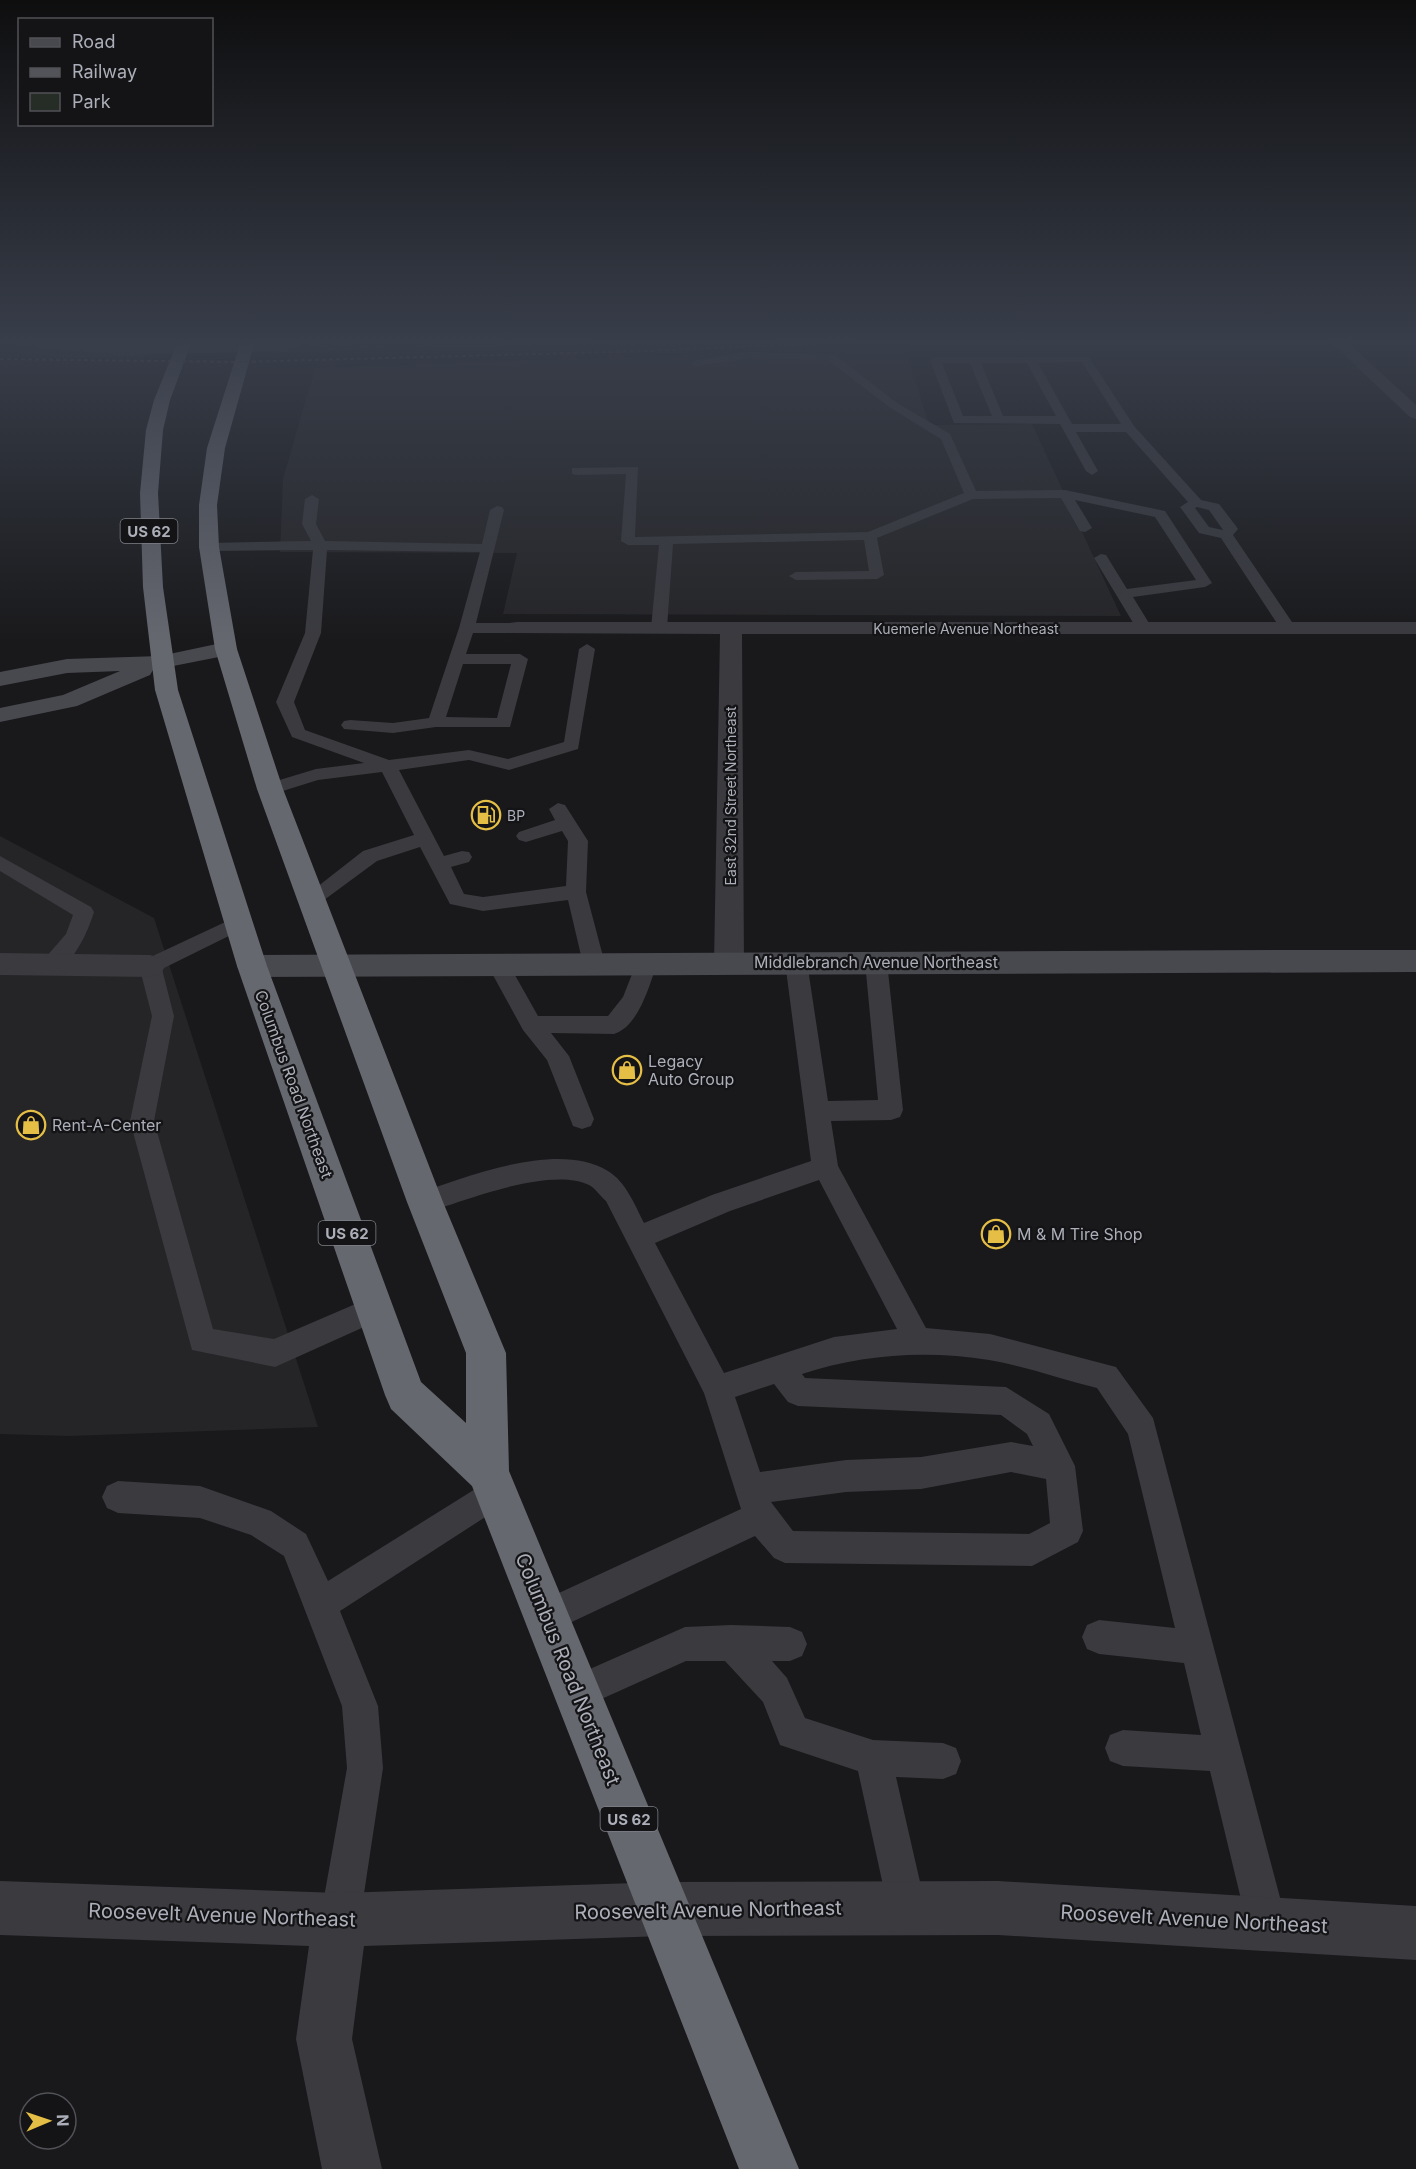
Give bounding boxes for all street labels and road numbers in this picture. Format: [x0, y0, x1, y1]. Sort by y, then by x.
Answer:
road number: US 62 [120, 519, 178, 543]
street label: Kuemerle Avenue Northeast [873, 620, 1059, 637]
street label: East 32nd Street Northeast [722, 706, 739, 886]
street label: Middlebranch Avenue Northeast [754, 952, 998, 972]
street label: Columbus Road Northeast [251, 987, 337, 1181]
road number: US 62 [318, 1221, 376, 1245]
street label: Columbus Road Northeast [510, 1549, 626, 1789]
road number: US 62 [600, 1807, 658, 1831]
street label: Roosevelt Avenue Northeast [574, 1896, 842, 1924]
street label: Roosevelt Avenue Northeast [88, 1898, 357, 1932]
street label: Roosevelt Avenue Northeast [1060, 1900, 1329, 1938]

